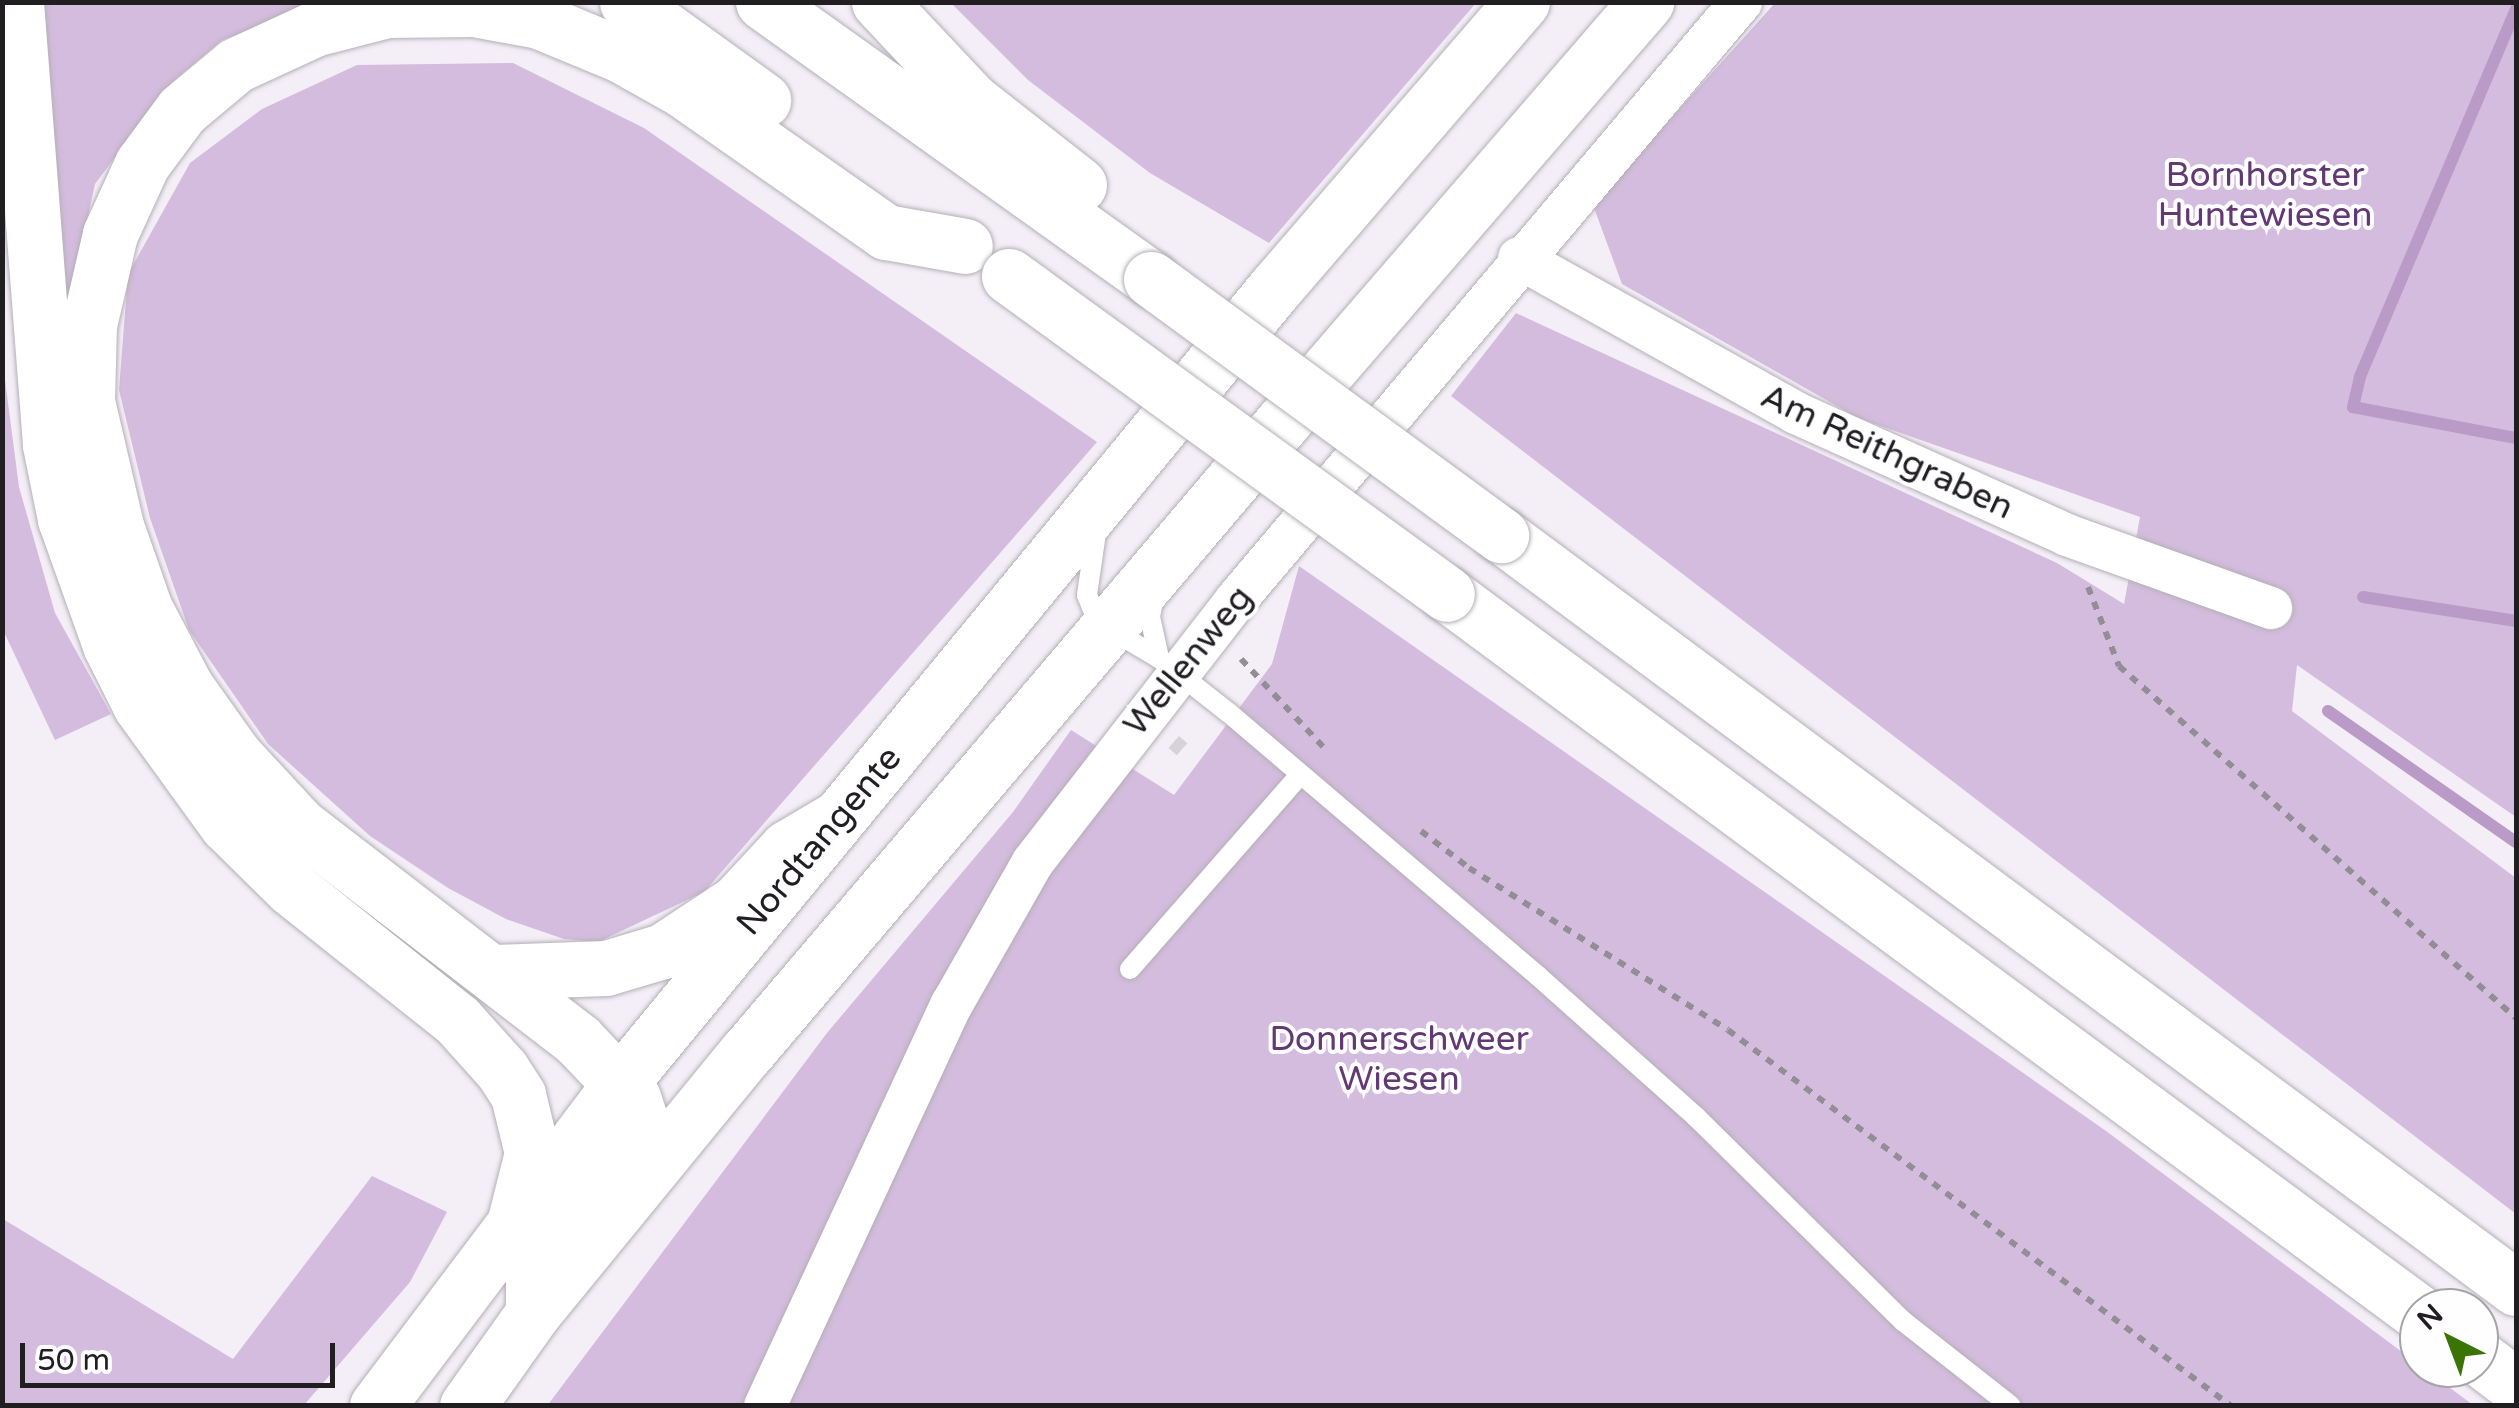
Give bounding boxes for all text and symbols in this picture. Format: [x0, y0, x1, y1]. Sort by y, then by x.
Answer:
park label: Bornhorster Huntewiesen [2157, 154, 2373, 236]
street label: Am Reithgraben [1754, 375, 2020, 529]
street label: Wellenweg [1115, 577, 1261, 745]
street label: Nordtangente [728, 738, 910, 944]
park label: Donnerschweer Wiesen [1269, 1018, 1529, 1100]
north arrow [2399, 1288, 2499, 1388]
text: N [2411, 1297, 2450, 1337]
scale bar [25, 1323, 340, 1385]
text: 50 m [37, 1342, 110, 1379]

